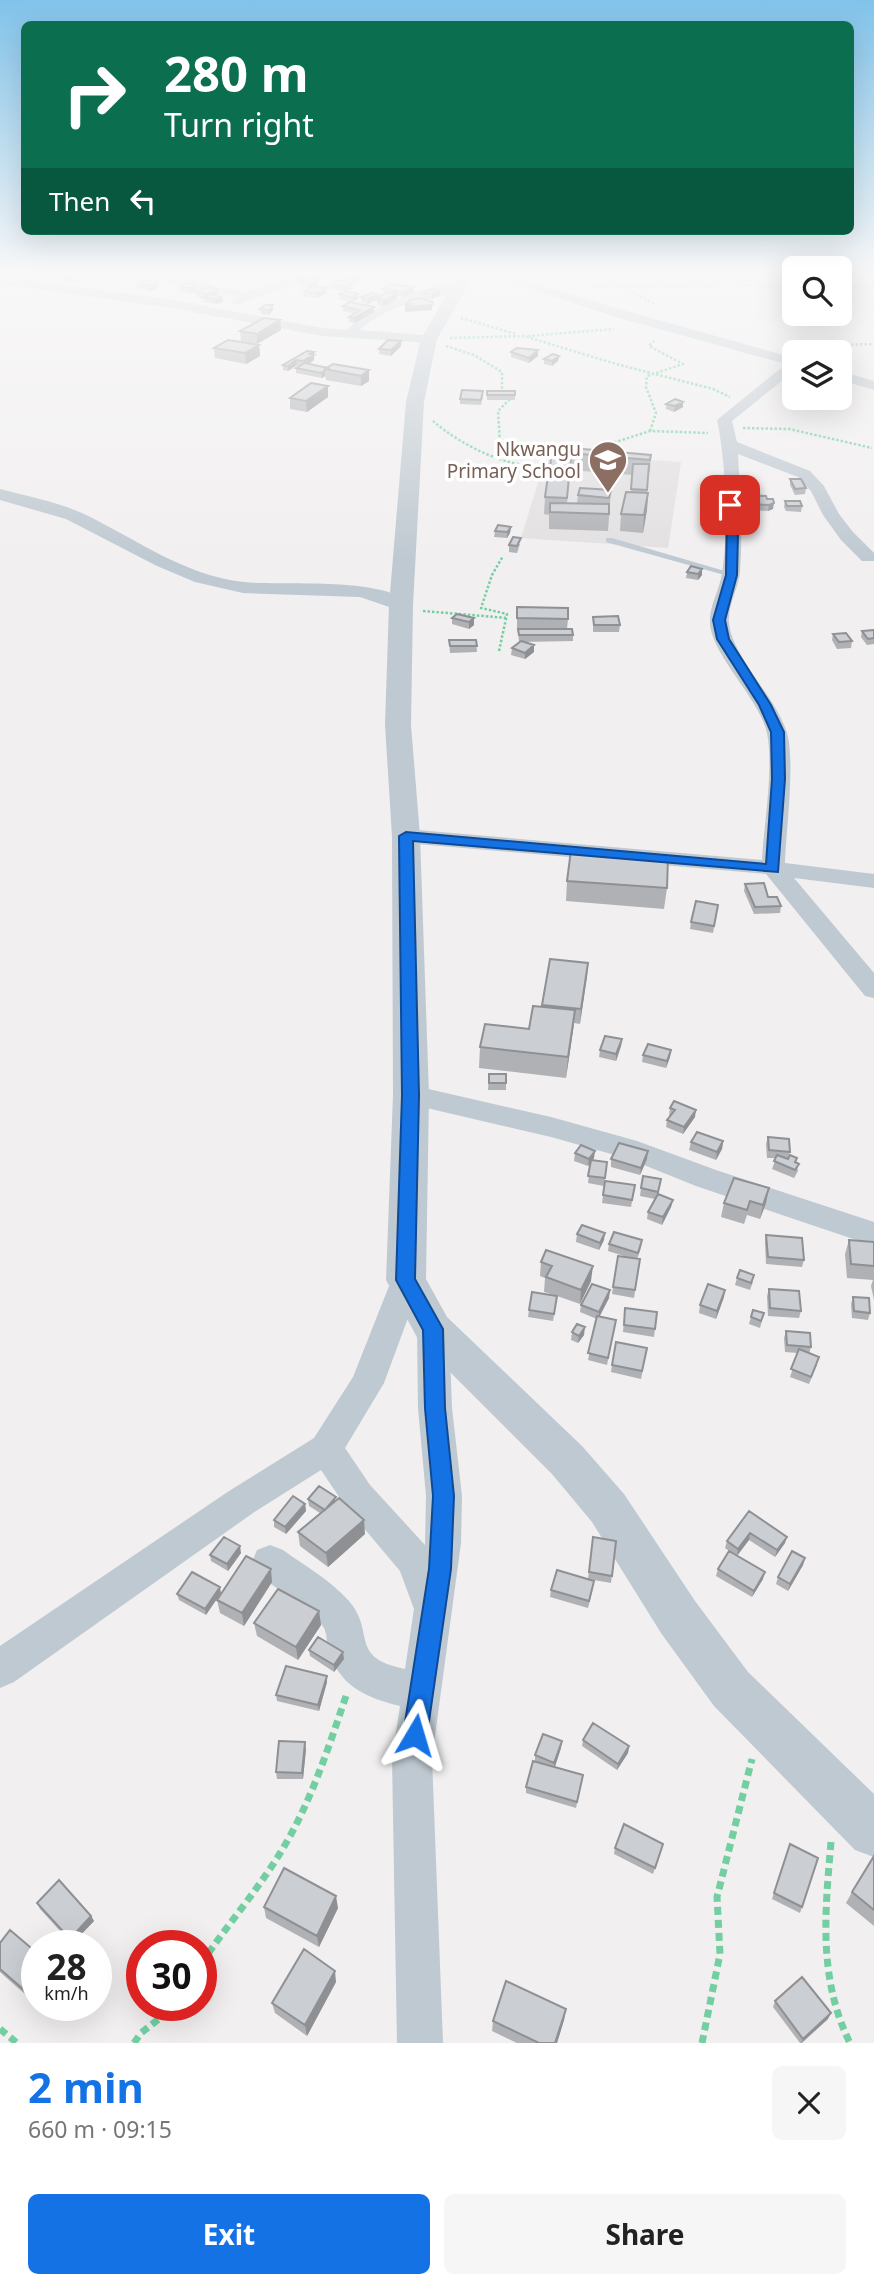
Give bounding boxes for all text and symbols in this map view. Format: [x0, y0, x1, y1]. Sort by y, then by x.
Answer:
text: 280 m [164, 40, 309, 106]
icon: right [49, 49, 140, 140]
text: Turn right [164, 103, 314, 146]
icon: left [124, 182, 162, 220]
text: Then [49, 183, 110, 219]
map controls [782, 256, 852, 410]
button: search [782, 256, 852, 326]
button: layers [782, 340, 852, 410]
place label: Nkwangu Primary School [447, 436, 581, 484]
school or university icon: Nkwangu Primary School [587, 439, 629, 494]
pin [700, 475, 760, 535]
icon: arrive [711, 486, 749, 524]
position arrow [378, 1698, 452, 1772]
speed limit sign: 30 [126, 1930, 217, 2021]
text: 28 [46, 1943, 87, 1990]
text: km/h [44, 1981, 89, 2005]
text: 2 min [28, 2058, 144, 2115]
button: close [772, 2066, 846, 2140]
text: 660 m · 09:15 [28, 2113, 172, 2145]
button: Exit [28, 2194, 430, 2274]
button: Share [444, 2194, 846, 2274]

